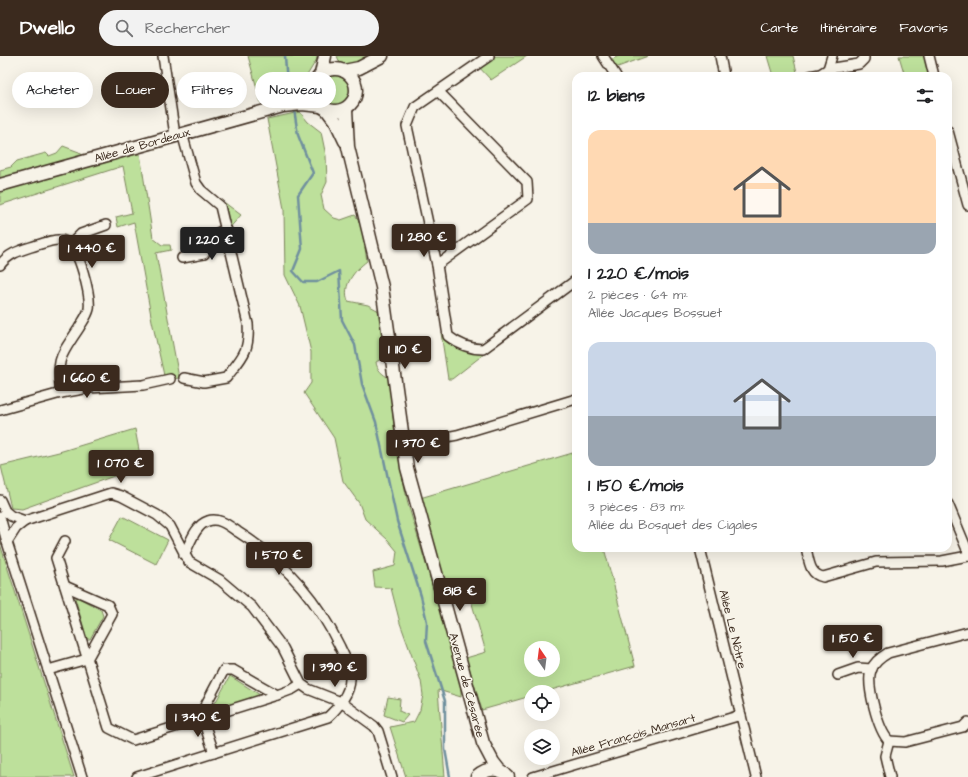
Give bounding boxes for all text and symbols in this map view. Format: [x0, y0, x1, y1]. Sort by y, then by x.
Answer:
search box [99, 10, 379, 46]
text: Dwello [20, 15, 75, 42]
icon: search [113, 17, 135, 39]
text: Rechercher [145, 18, 230, 39]
text: Carte [760, 18, 798, 38]
text: Itinéraire [820, 18, 877, 38]
text: Favoris [899, 18, 948, 38]
chip: Acheter [12, 72, 93, 108]
chip: Louer [101, 72, 169, 108]
chip: Filtres [177, 72, 247, 108]
chip: Nouveau [255, 72, 336, 108]
text: 12 biens [588, 84, 645, 108]
icon: filters [914, 85, 936, 107]
street label: Allée de Bordeaux [92, 124, 192, 167]
icon: home [726, 156, 798, 228]
pin: 1 280 € [387, 224, 461, 258]
pin: 1 220 € [175, 227, 249, 261]
text: 1 280 € [401, 228, 447, 246]
text: 1 220 € [189, 231, 235, 249]
pin: 1 440 € [55, 235, 129, 269]
text: 1 440 € [68, 239, 116, 257]
text: 1 220 €/mois [588, 262, 689, 286]
text: 2 pièces · 64 m² [588, 286, 688, 304]
text: Allée Jacques Bossuet [588, 304, 722, 322]
pin: 1 110 € [368, 336, 442, 370]
text: 1 110 € [388, 340, 422, 358]
pin: 1 660 € [50, 365, 124, 399]
icon: home [726, 368, 798, 440]
text: 1 660 € [64, 369, 110, 387]
pin: 1 370 € [381, 430, 455, 464]
text: 1 370 € [395, 434, 441, 452]
pin: 1 070 € [84, 450, 158, 484]
text: 1 070 € [98, 454, 144, 472]
text: 1 150 €/mois [588, 474, 684, 498]
text: 3 pièces · 83 m² [588, 498, 685, 516]
text: Allée du Bosquet des Cigales [588, 516, 758, 534]
pin: 1 570 € [242, 542, 316, 576]
text: 1 570 € [255, 546, 303, 564]
pin: 818 € [432, 578, 488, 612]
text: 818 € [443, 582, 477, 600]
street label: Allée Le Nôtre [714, 588, 751, 671]
pin: 1 150 € [816, 625, 890, 659]
text: 1 150 € [832, 629, 874, 647]
street label: Avenue de Césarée [444, 631, 489, 740]
north arrow [524, 641, 560, 677]
map controls [524, 641, 560, 765]
pin: 1 390 € [298, 654, 372, 688]
text: 1 390 € [313, 658, 357, 676]
button: locate [524, 685, 560, 721]
pin: 1 340 € [161, 704, 235, 738]
text: 1 340 € [175, 708, 221, 726]
street label: Allée François Mansart [569, 710, 698, 761]
button: layers [524, 729, 560, 765]

